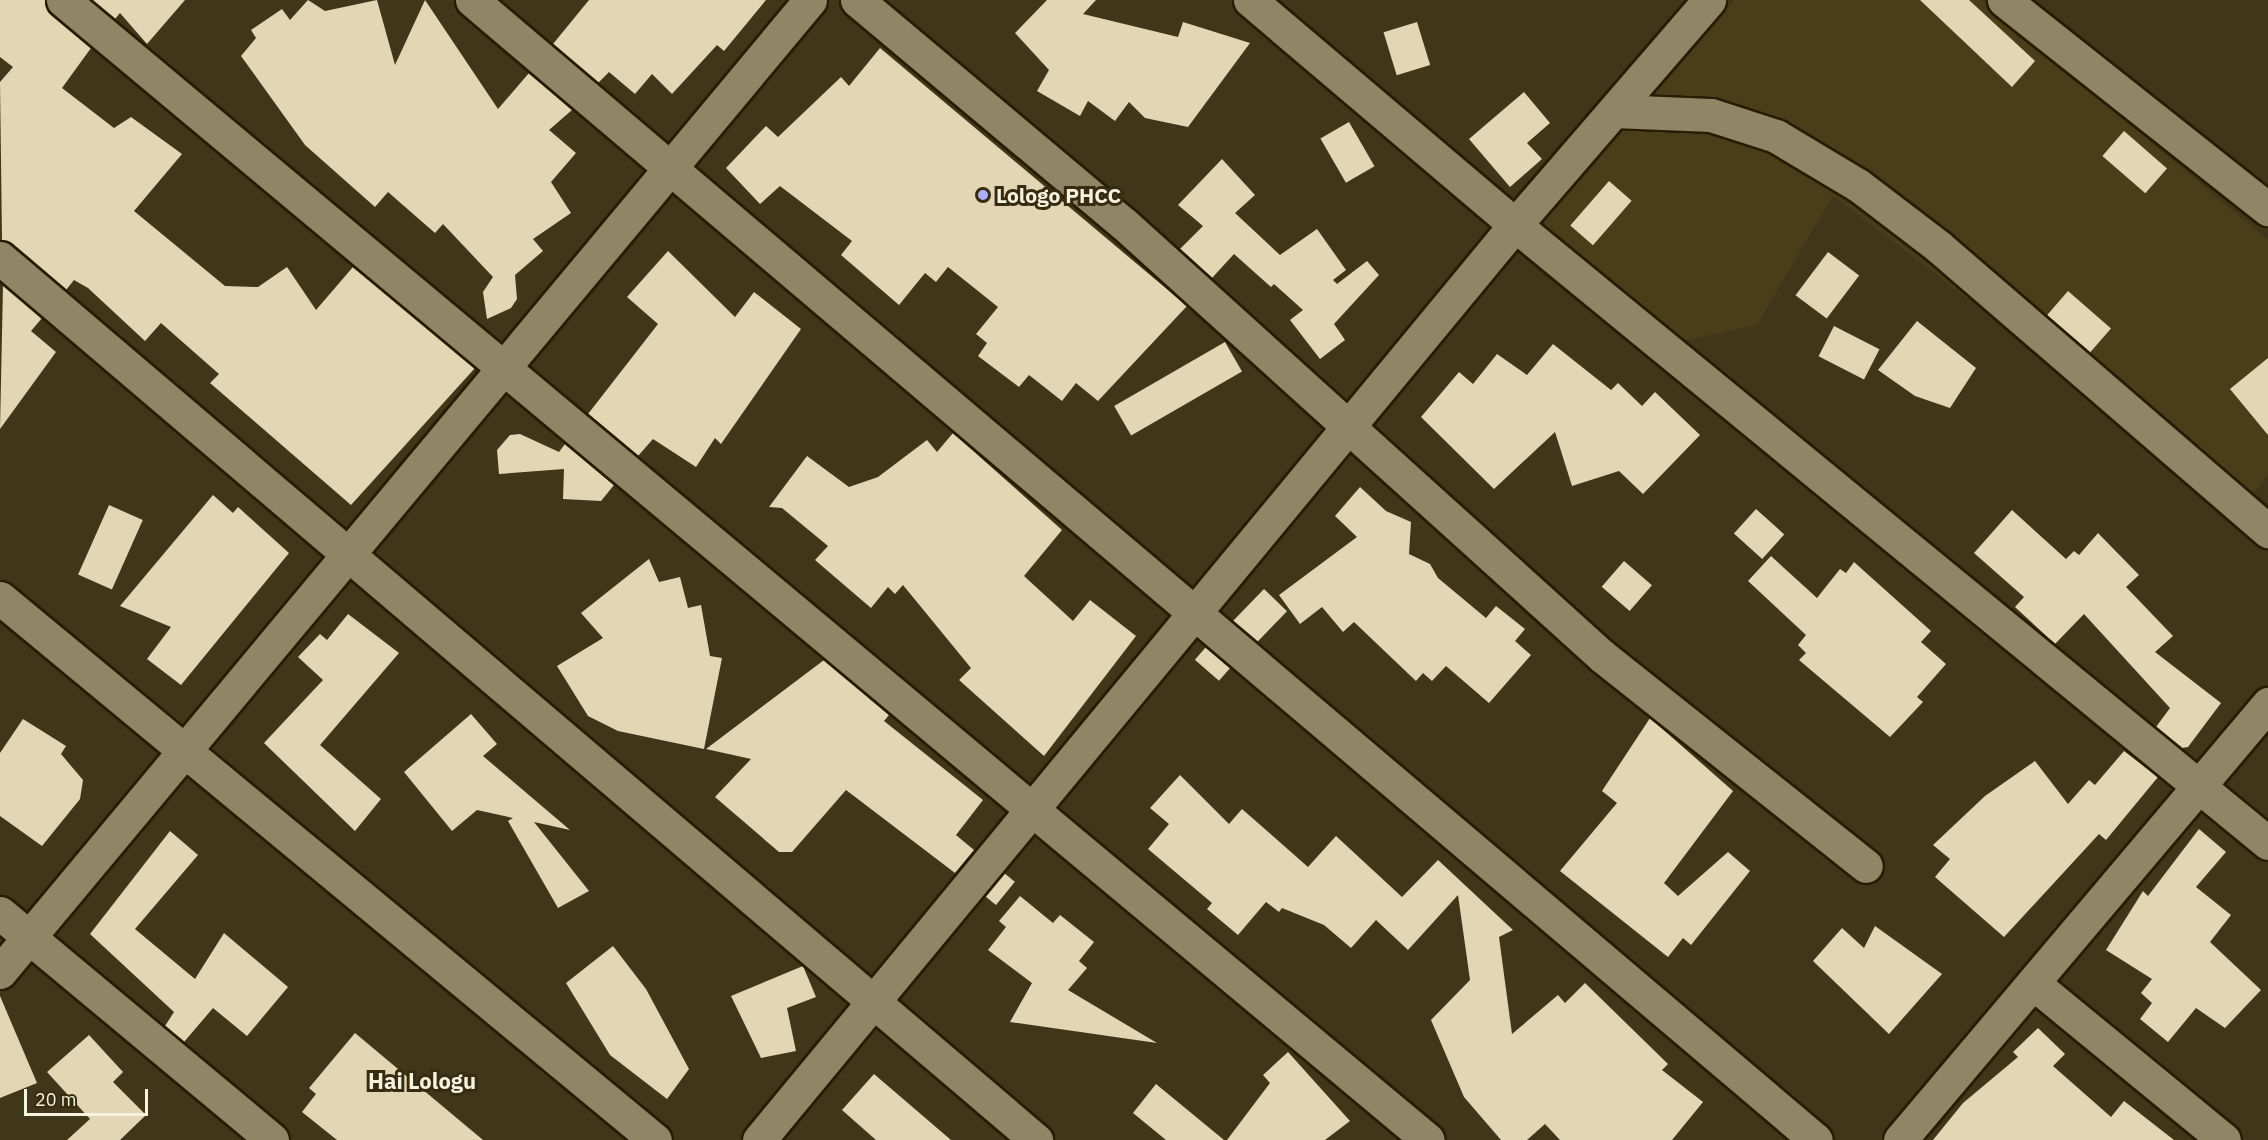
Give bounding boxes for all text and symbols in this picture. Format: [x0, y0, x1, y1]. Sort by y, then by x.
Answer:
place label: Lologo PHCC [996, 182, 1121, 208]
marker: Lologo PHCC [974, 186, 992, 204]
district label: Hai Lologu [368, 1068, 476, 1094]
scale bar [27, 1077, 152, 1115]
text: 20 m [35, 1088, 77, 1111]

